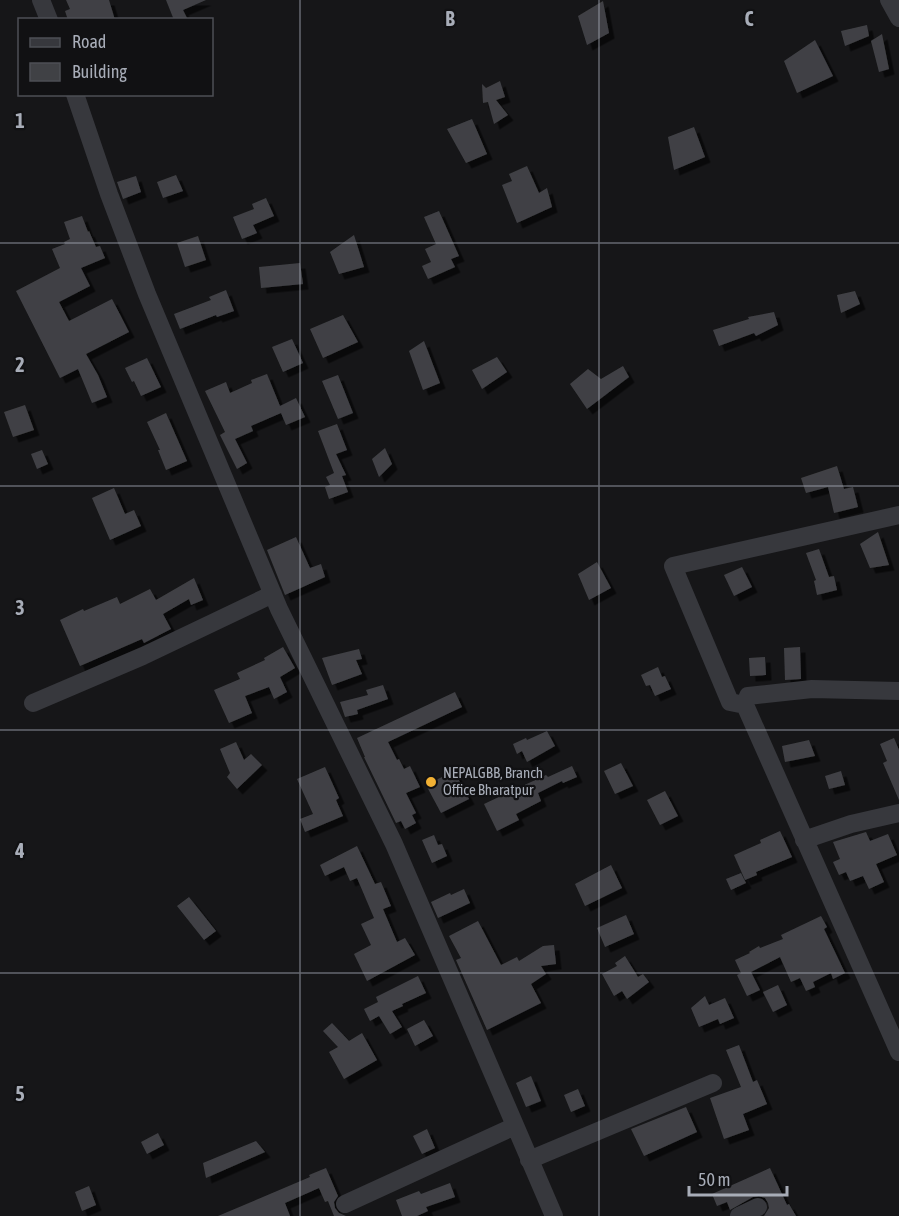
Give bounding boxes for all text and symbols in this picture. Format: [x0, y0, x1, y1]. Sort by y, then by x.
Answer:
text: B [445, 7, 455, 30]
text: C [745, 7, 754, 30]
legend [18, 18, 213, 96]
text: Road [72, 31, 106, 52]
text: Building [72, 61, 127, 82]
text: 1 [15, 109, 25, 132]
text: 2 [15, 353, 25, 376]
text: 3 [15, 596, 25, 619]
place label: NEPALGBB, Branch Office Bharatpur [443, 764, 543, 798]
marker: NEPALGBB, Branch Office Bharatpur [424, 775, 438, 789]
text: 4 [14, 839, 25, 862]
text: 5 [15, 1082, 25, 1105]
scale bar [689, 1159, 786, 1197]
text: 50 m [698, 1169, 730, 1190]

